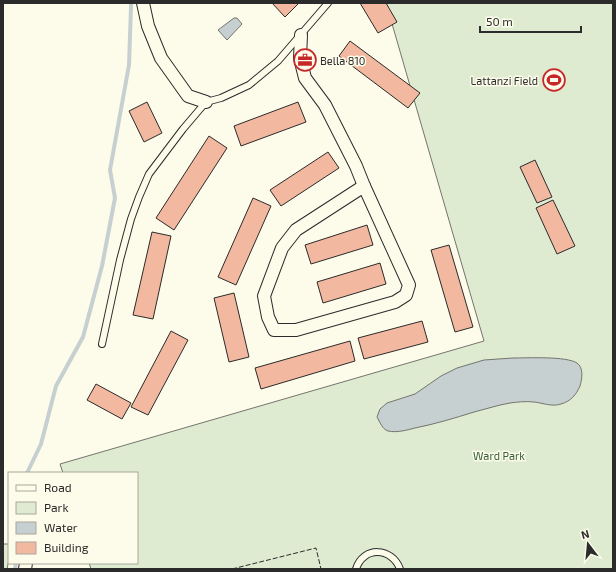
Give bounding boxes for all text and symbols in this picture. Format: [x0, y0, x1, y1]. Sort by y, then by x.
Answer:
scale bar [480, 8, 581, 34]
text: 50 m [486, 14, 513, 28]
office icon: Bella 810 [292, 47, 318, 73]
place label: Bella 810 [320, 54, 365, 67]
sports icon: Lattanzi Field [541, 67, 567, 93]
place label: Lattanzi Field [471, 74, 538, 87]
park label: Ward Park [473, 449, 525, 462]
legend [8, 472, 138, 564]
text: Road [44, 480, 72, 494]
text: Park [44, 500, 69, 514]
text: Water [44, 520, 78, 534]
north arrow [568, 524, 608, 564]
text: N [579, 527, 591, 541]
text: Building [44, 540, 89, 554]

